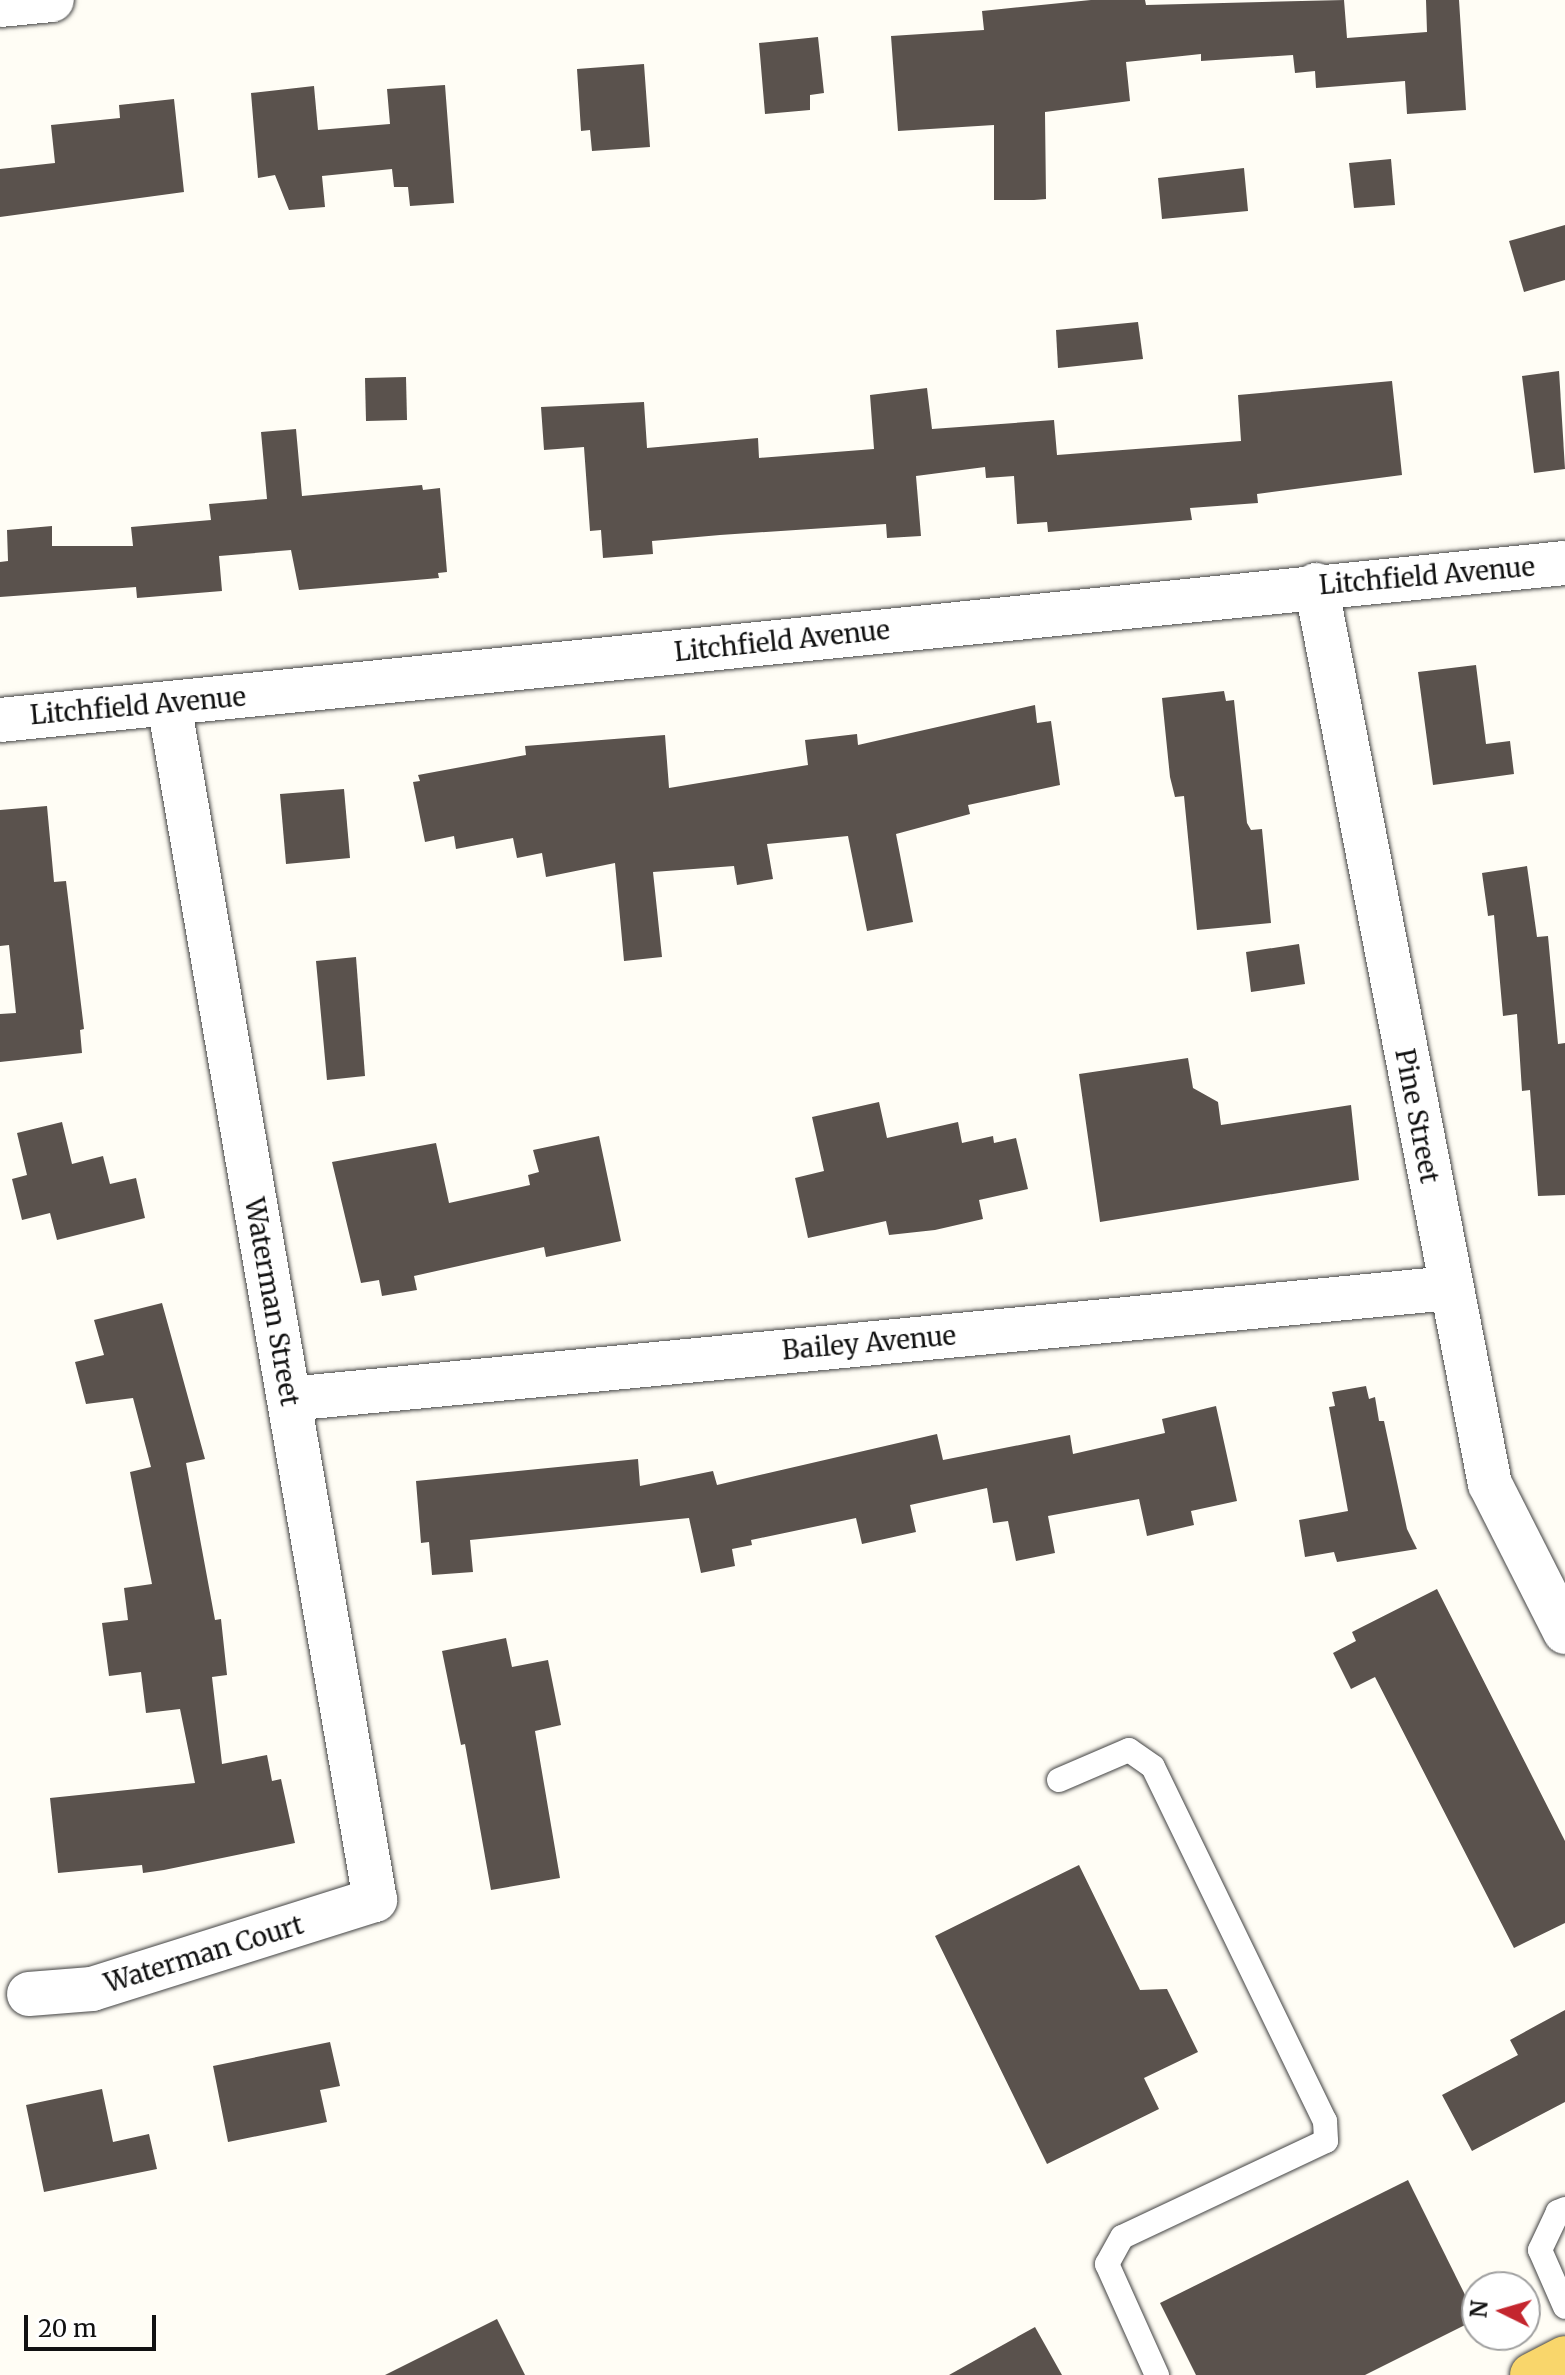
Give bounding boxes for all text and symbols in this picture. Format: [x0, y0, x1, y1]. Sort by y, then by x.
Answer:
street label: Litchfield Avenue [1318, 551, 1536, 601]
street label: Litchfield Avenue [673, 614, 891, 668]
street label: Litchfield Avenue [29, 681, 247, 731]
street label: Pine Street [1389, 1046, 1445, 1186]
street label: Waterman Street [238, 1195, 306, 1409]
street label: Bailey Avenue [781, 1320, 957, 1366]
street label: Waterman Court [101, 1909, 307, 1999]
north arrow [1461, 2271, 1541, 2351]
scale bar [28, 2299, 160, 2349]
text: N [1464, 2299, 1494, 2319]
text: 20 m [38, 2313, 97, 2344]

